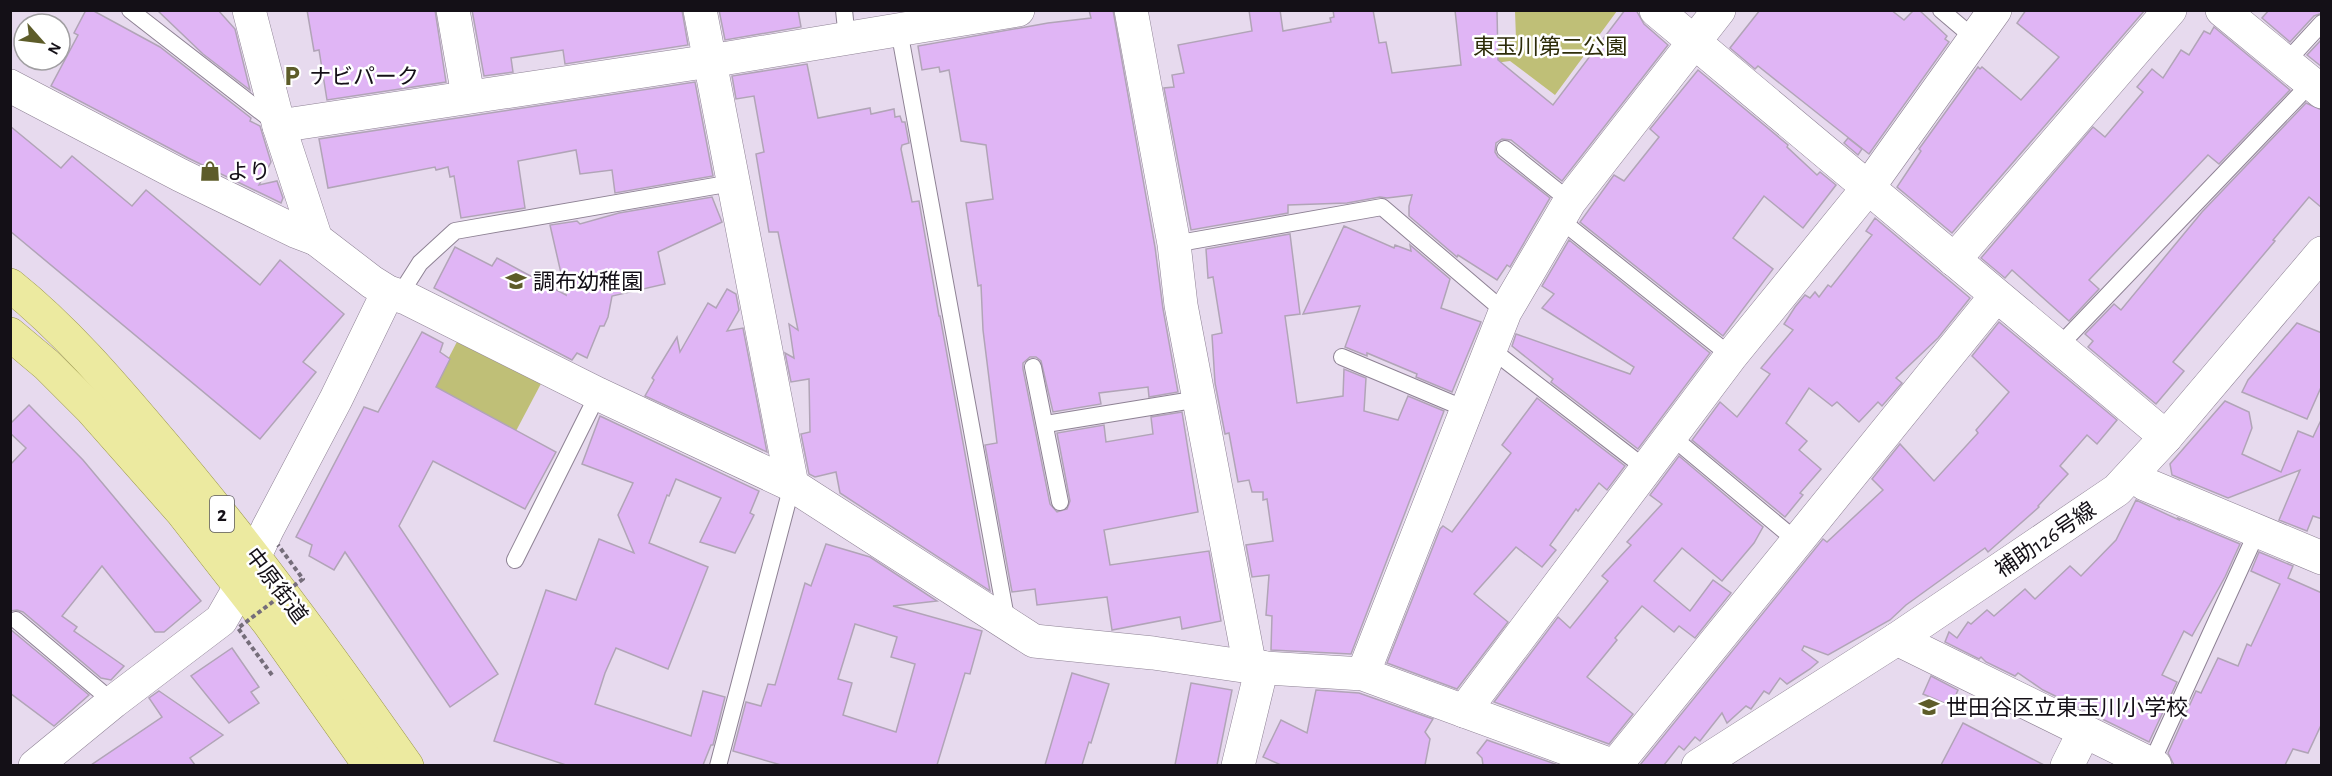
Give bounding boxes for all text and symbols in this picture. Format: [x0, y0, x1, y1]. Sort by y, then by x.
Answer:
north arrow [12, 12, 72, 72]
park label: 東玉川第二公園 [1473, 35, 1627, 58]
text: N [45, 40, 64, 57]
parking icon: ナビパーク [280, 64, 304, 88]
place label: ナビパーク [309, 66, 419, 88]
shop icon: より [198, 159, 222, 183]
place label: より [227, 161, 271, 183]
school or university icon: 調布幼稚園 [504, 269, 528, 293]
place label: 調布幼稚園 [533, 270, 643, 293]
road number: 2 [210, 496, 234, 532]
street label: 補助126号線 [1991, 497, 2100, 581]
street label: 中原街道 [241, 543, 312, 627]
school or university icon: 世田谷区立東玉川小学校 [1917, 695, 1941, 719]
place label: 世田谷区立東玉川小学校 [1946, 696, 2188, 719]

